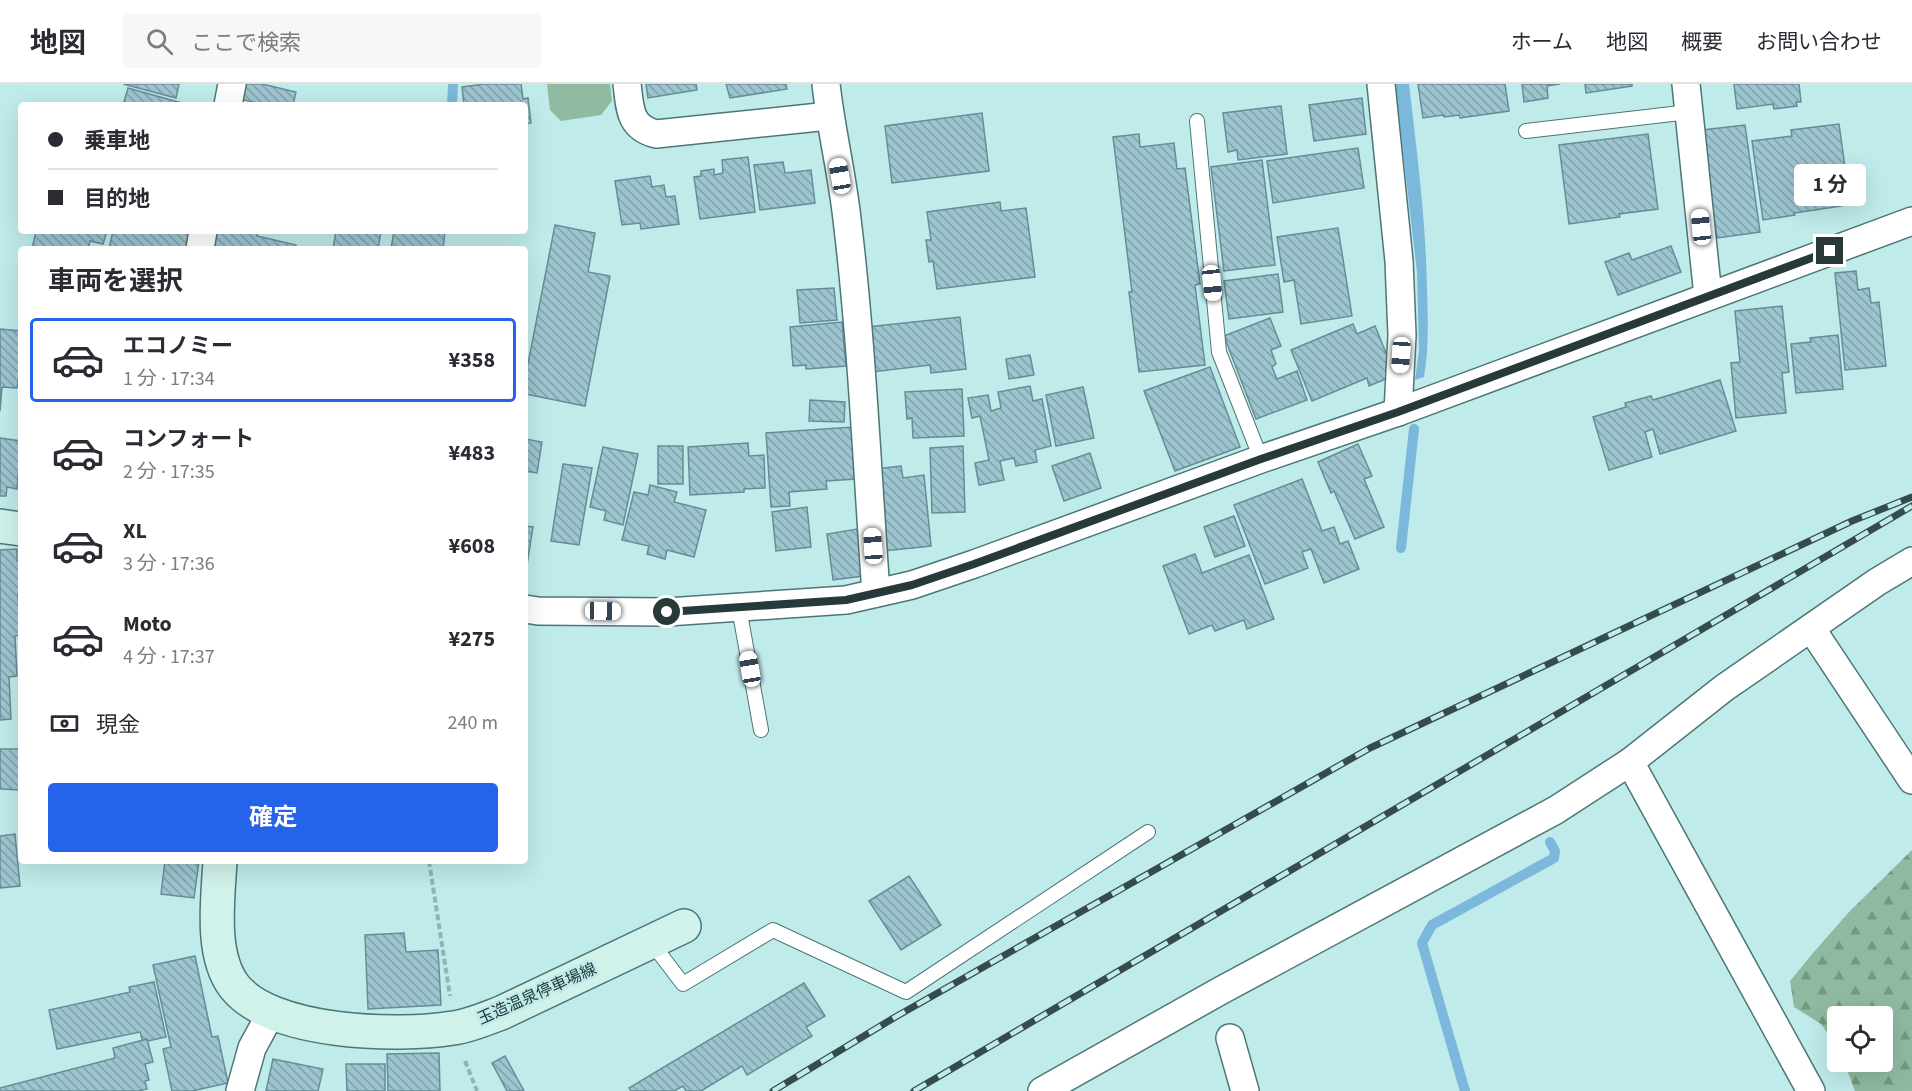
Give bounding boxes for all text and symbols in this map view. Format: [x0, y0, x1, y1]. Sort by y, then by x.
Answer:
search box [122, 14, 542, 68]
text: 地図 [30, 23, 86, 63]
icon: search [143, 25, 176, 58]
text: ここで検索 [191, 27, 301, 59]
text: ホーム [1511, 27, 1573, 57]
text: 地図 [1606, 27, 1648, 57]
text: 概要 [1681, 27, 1723, 57]
text: お問い合わせ [1756, 27, 1882, 57]
text: 乗車地 [84, 125, 150, 157]
car [828, 157, 852, 195]
callout: 1 分 [1794, 164, 1866, 206]
text: 1 分 [1813, 171, 1847, 199]
text: 目的地 [84, 183, 150, 215]
car [1690, 208, 1712, 246]
route end [1816, 237, 1843, 264]
text: 車両を選択 [48, 262, 183, 301]
car [1201, 264, 1223, 302]
text: エコノミー [123, 330, 233, 362]
icon: car [51, 333, 105, 387]
car [1391, 336, 1411, 374]
text: ¥358 [449, 344, 495, 376]
text: 1 分 · 17:34 [123, 365, 215, 393]
text: コンフォート [123, 423, 254, 455]
icon: car [51, 426, 105, 480]
text: ¥483 [449, 437, 495, 469]
text: 2 分 · 17:35 [123, 458, 215, 486]
text: XL [123, 515, 147, 547]
icon: car [51, 519, 105, 573]
car [863, 527, 883, 565]
text: ¥608 [449, 530, 495, 562]
text: 3 分 · 17:36 [123, 550, 215, 578]
route start [653, 598, 680, 625]
car [585, 602, 621, 620]
text: Moto [123, 608, 172, 640]
icon: car [51, 612, 105, 666]
text: ¥275 [449, 623, 495, 655]
text: 4 分 · 17:37 [123, 643, 215, 671]
car [738, 650, 762, 688]
icon: cash [48, 707, 81, 740]
text: 現金 [96, 709, 140, 741]
text: 240 m [448, 709, 498, 737]
button: 確定 [48, 783, 498, 852]
street label: 玉造温泉停車場線 [474, 958, 600, 1030]
map controls [1827, 1006, 1893, 1072]
button: locate [1827, 1006, 1893, 1072]

